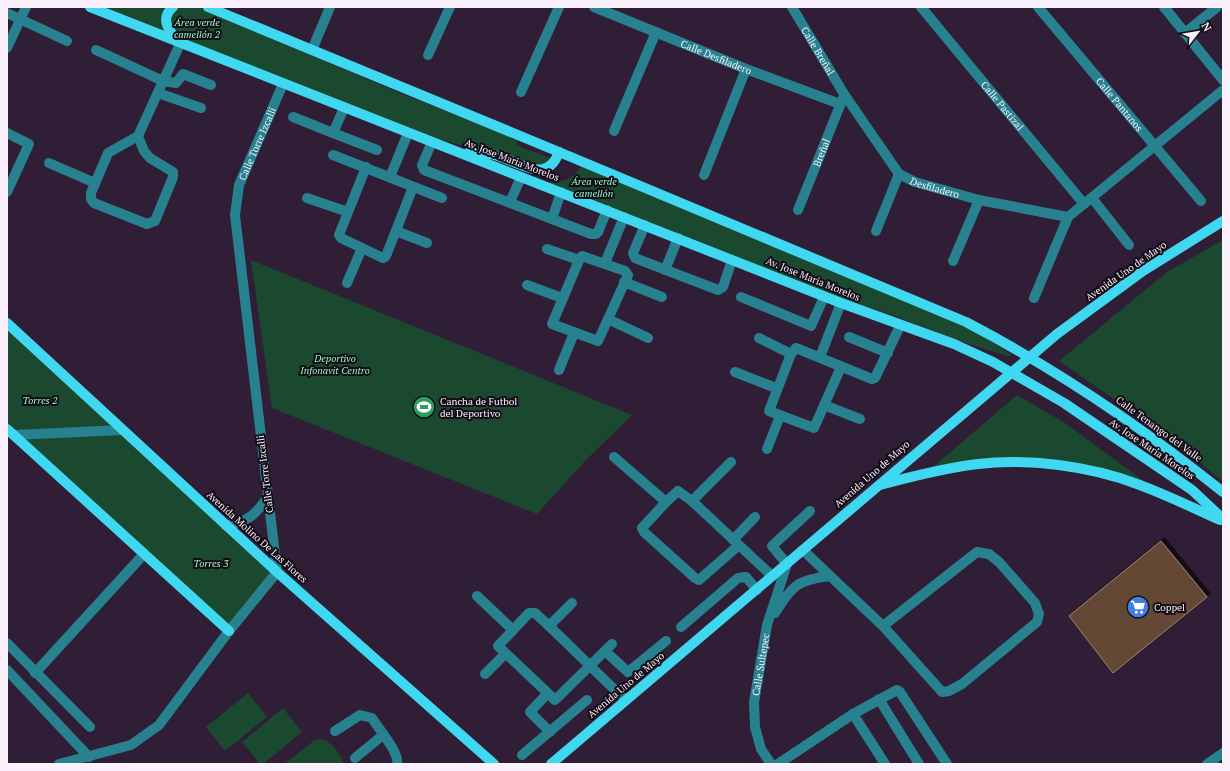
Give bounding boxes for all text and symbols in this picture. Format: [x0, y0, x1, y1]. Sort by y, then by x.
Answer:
north arrow [1178, 12, 1218, 52]
park label: Área verde camellón 2 [173, 16, 221, 41]
text: N [1198, 20, 1215, 35]
street label: Calle Breñal [799, 24, 838, 77]
street label: Calle Desfiladero [679, 37, 754, 77]
street label: Calle Pantanos [1093, 75, 1146, 134]
street label: Calle Pastizal [978, 78, 1027, 133]
street label: Calle Torre Izcalli [235, 105, 279, 182]
street label: Av. Jose Maria Morelos [463, 136, 561, 184]
street label: Breñal [810, 137, 833, 168]
street label: Desfiladero [908, 174, 961, 201]
park label: Área verde camellón [570, 175, 617, 200]
street label: Avenida Uno de Mayo [1083, 238, 1169, 304]
street label: Av. Jose Maria Morelos [764, 254, 862, 304]
park label: Deportivo Infonavit Centro [299, 352, 370, 377]
street label: Calle Tenango del Valle [1113, 393, 1205, 465]
park label: Torres 2 [23, 394, 58, 407]
sports icon: Cancha de Futbol del Deportivo [411, 394, 437, 420]
place label: Cancha de Futbol del Deportivo [440, 395, 517, 420]
street label: Av. Jose Maria Morelos [1107, 416, 1197, 482]
street label: Calle Torre Izcalli [254, 434, 276, 514]
street label: Avenida Uno de Mayo [832, 437, 913, 510]
street label: Avenida Molino De Las Flores [204, 488, 310, 586]
park label: Torres 3 [194, 557, 229, 570]
supermarket icon: Coppel [1125, 594, 1151, 620]
place label: Coppel [1154, 601, 1185, 614]
street label: Calle Sultepec [749, 632, 772, 697]
street label: Avenida Uno de Mayo [585, 649, 667, 721]

